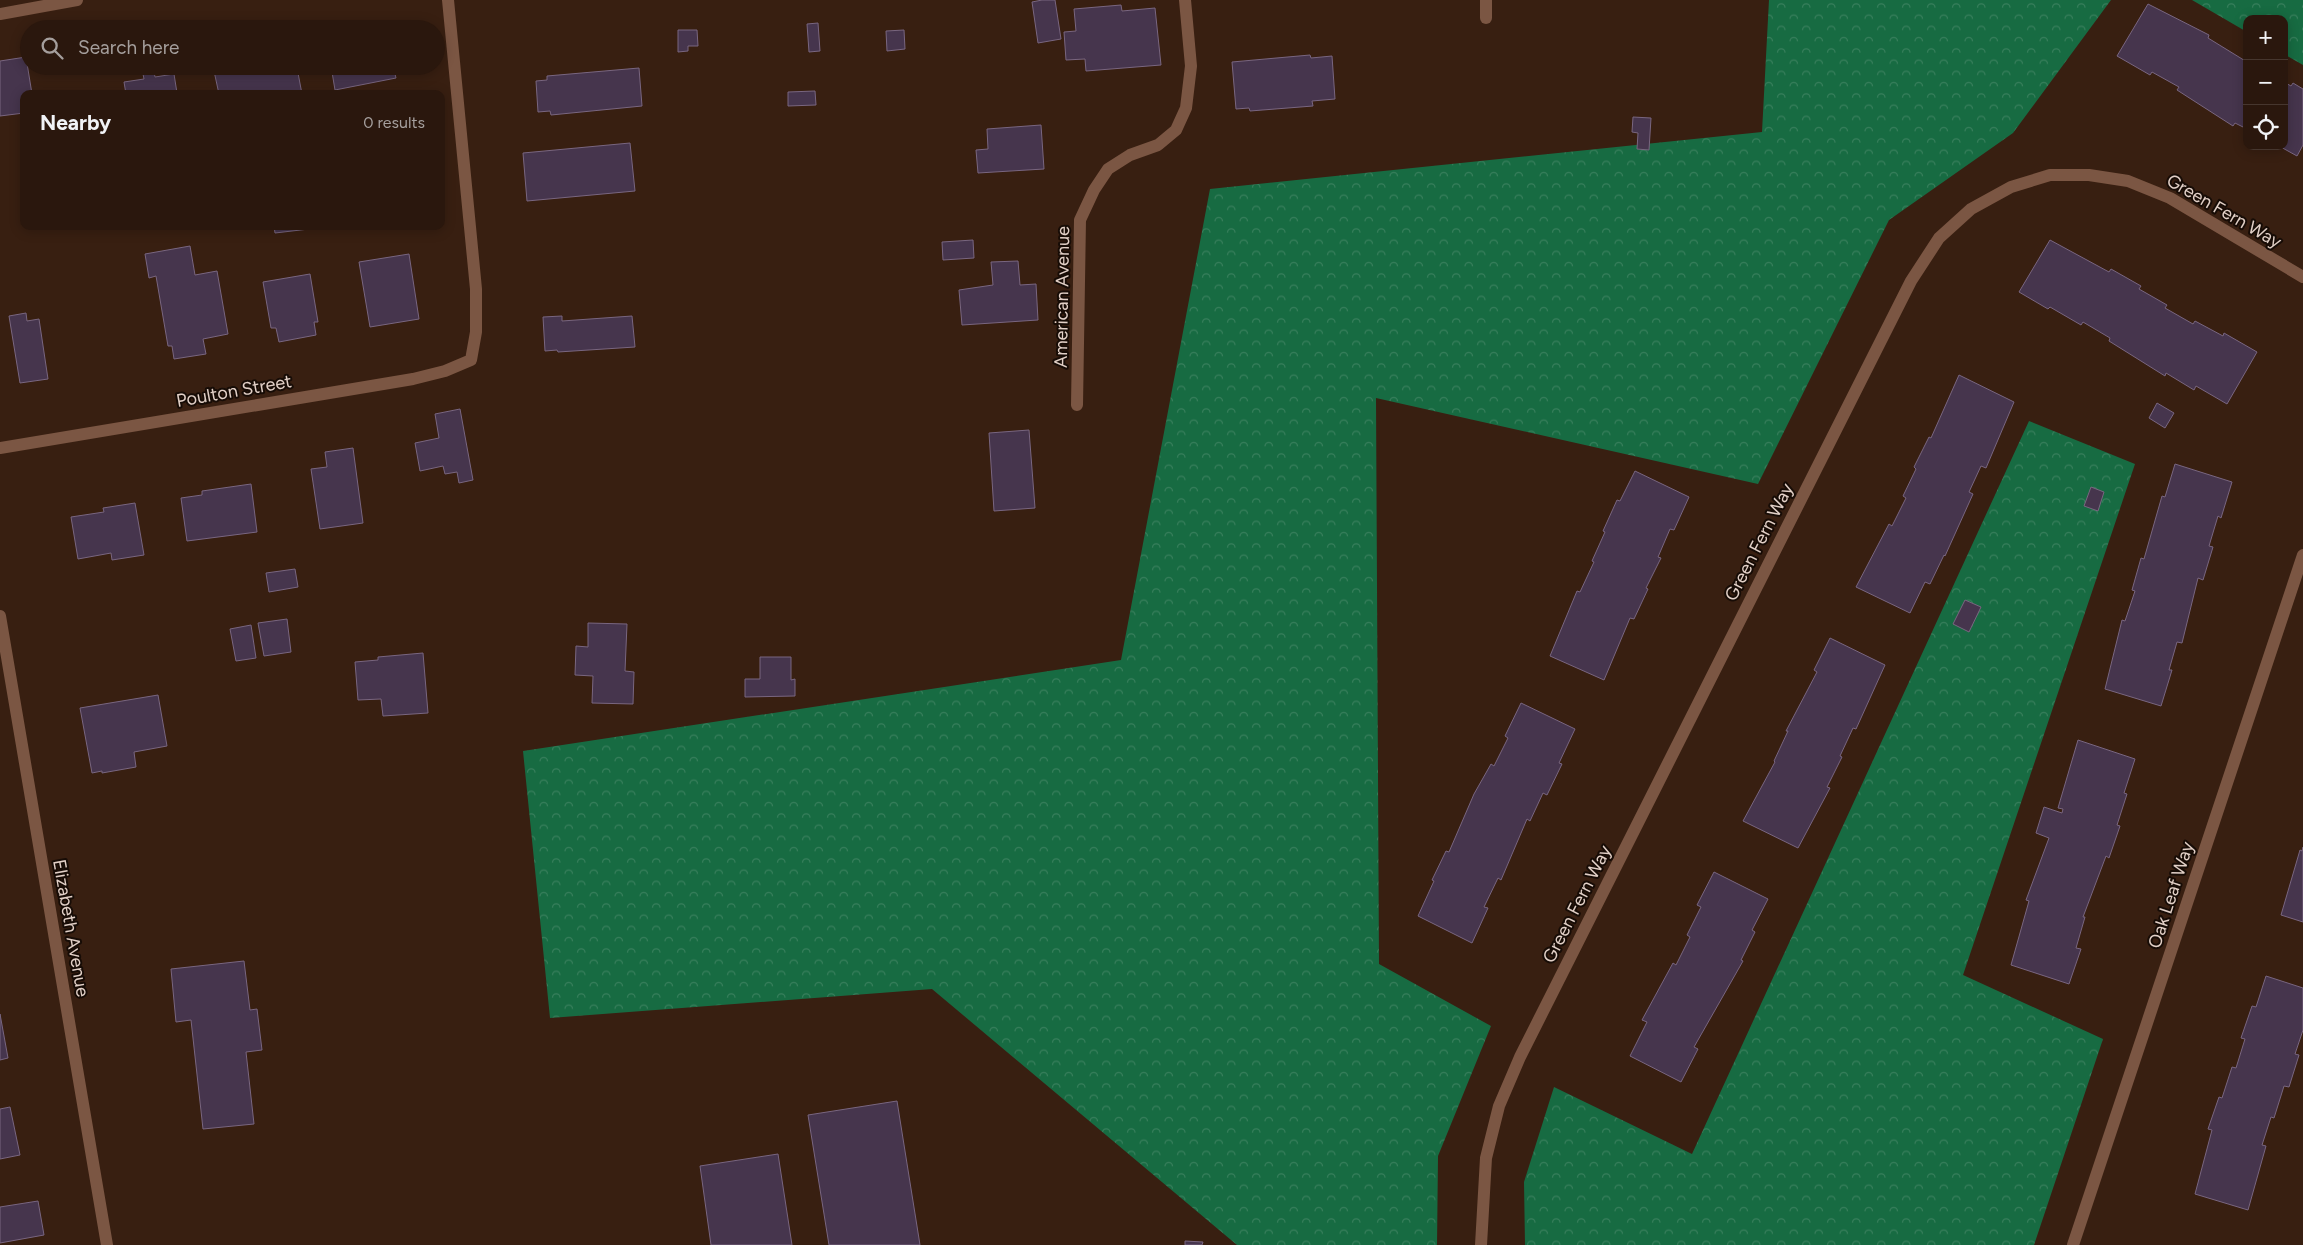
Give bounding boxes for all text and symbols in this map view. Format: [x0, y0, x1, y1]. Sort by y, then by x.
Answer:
map controls [2243, 15, 2288, 150]
button: + [2243, 15, 2288, 60]
search box [20, 20, 445, 75]
icon: search [38, 34, 66, 62]
text: Search here [78, 36, 180, 59]
button: − [2243, 60, 2288, 105]
button: locate [2243, 105, 2288, 150]
text: Nearby [40, 110, 111, 135]
text: 0 results [363, 113, 425, 132]
street label: Green Fern Way [2163, 169, 2286, 253]
street label: American Avenue [1050, 226, 1074, 368]
street label: Poulton Street [175, 370, 294, 412]
street label: Green Fern Way [1720, 479, 1798, 604]
street label: Oak Leaf Way [2143, 838, 2199, 951]
street label: Green Fern Way [1538, 841, 1616, 966]
street label: Elizabeth Avenue [48, 857, 94, 999]

